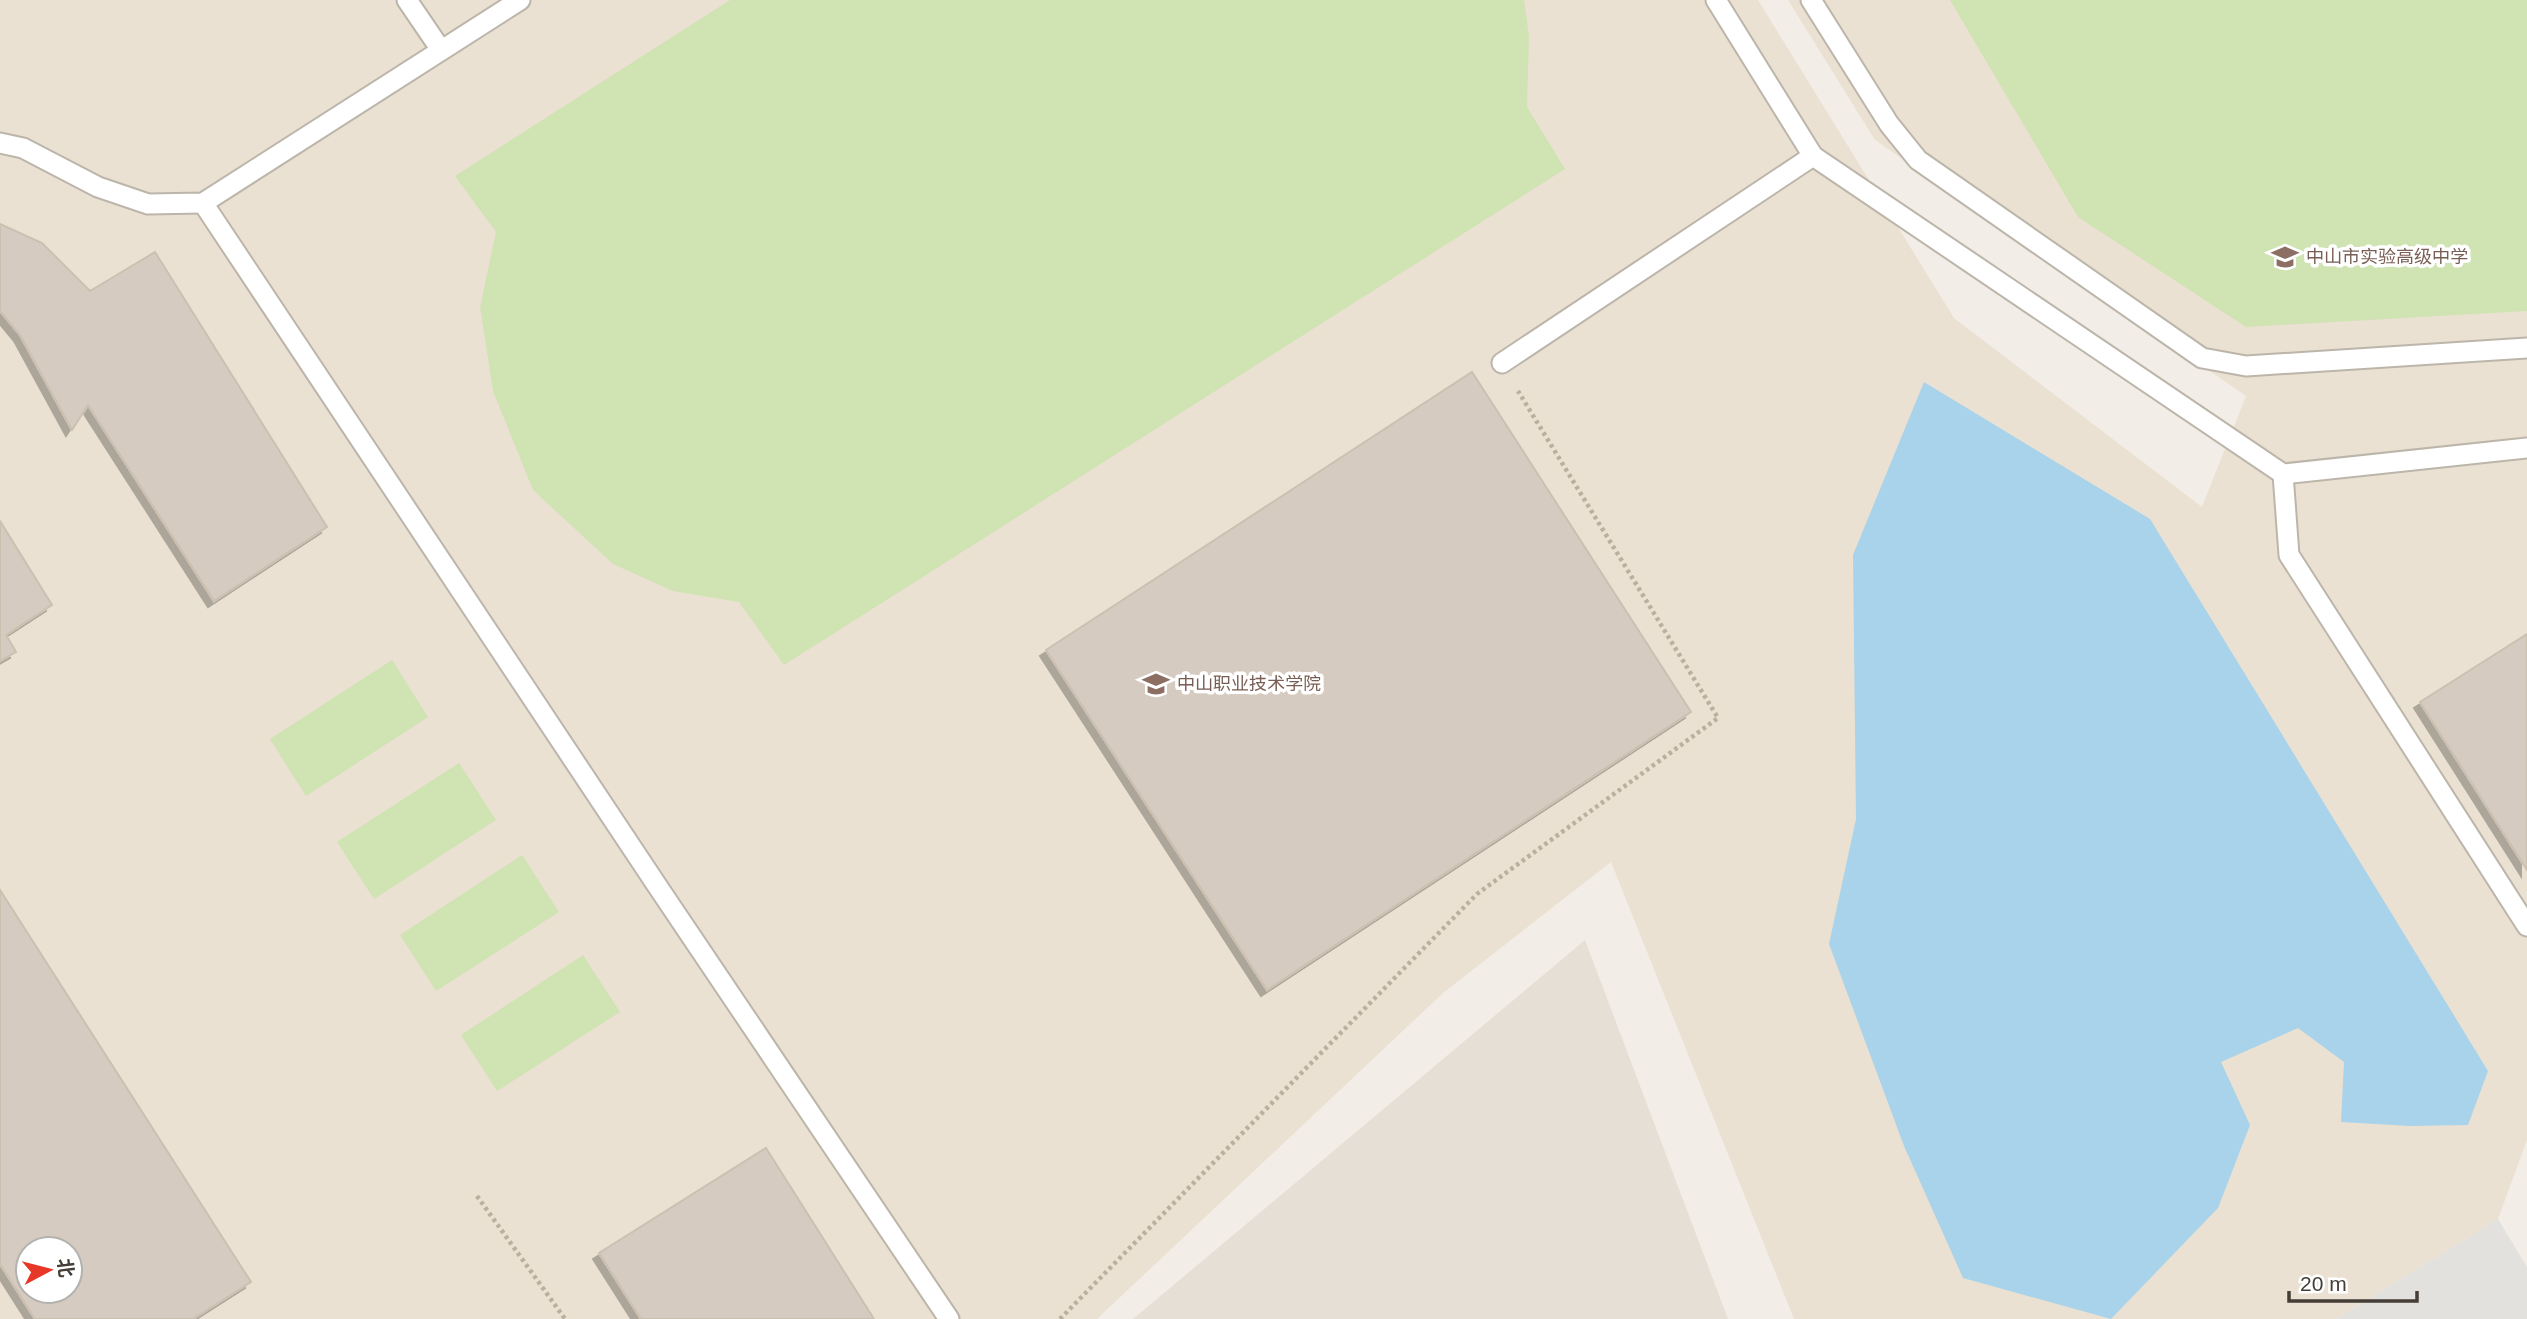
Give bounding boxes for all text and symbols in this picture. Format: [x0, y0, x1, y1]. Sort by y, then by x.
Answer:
school or university icon: 中山市实验高级中学 [2270, 242, 2300, 272]
place label: 中山市实验高级中学 [2306, 247, 2468, 267]
school or university icon: 中山职业技术学院 [1141, 669, 1171, 699]
place label: 中山职业技术学院 [1177, 674, 1321, 694]
north arrow [14, 1235, 84, 1305]
text: 北 [54, 1257, 77, 1279]
scale bar [2289, 1260, 2417, 1304]
text: 20 m [2300, 1272, 2347, 1295]

